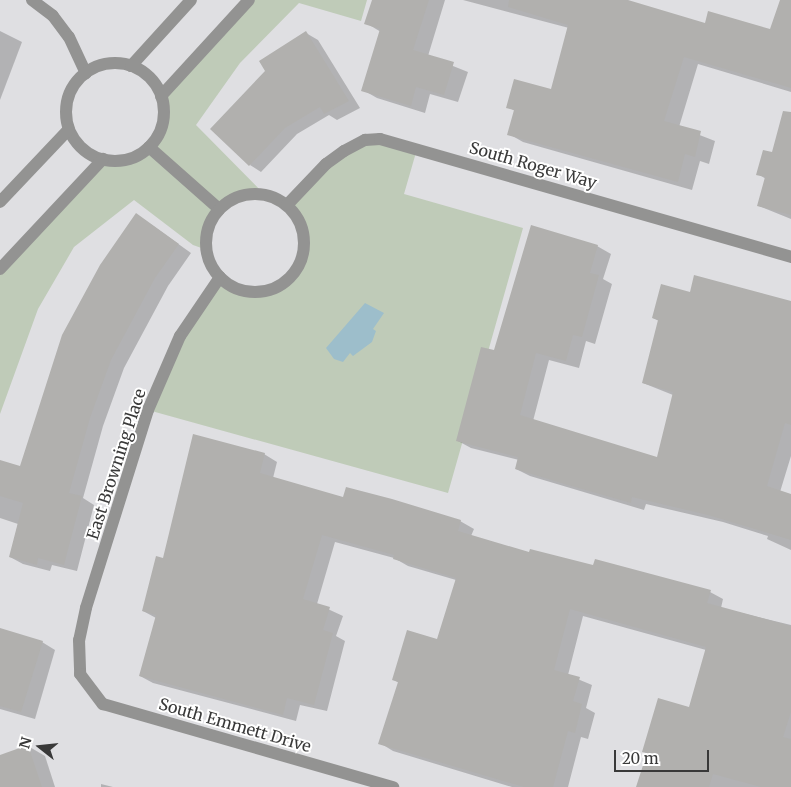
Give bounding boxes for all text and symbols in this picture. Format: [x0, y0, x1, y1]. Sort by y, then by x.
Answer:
street label: South Roger Way [467, 138, 599, 192]
street label: East Browning Place [83, 386, 149, 542]
street label: South Emmett Drive [157, 694, 313, 756]
north arrow [15, 722, 65, 772]
text: N [15, 735, 36, 751]
scale bar [616, 740, 711, 772]
text: 20 m [622, 749, 659, 768]

